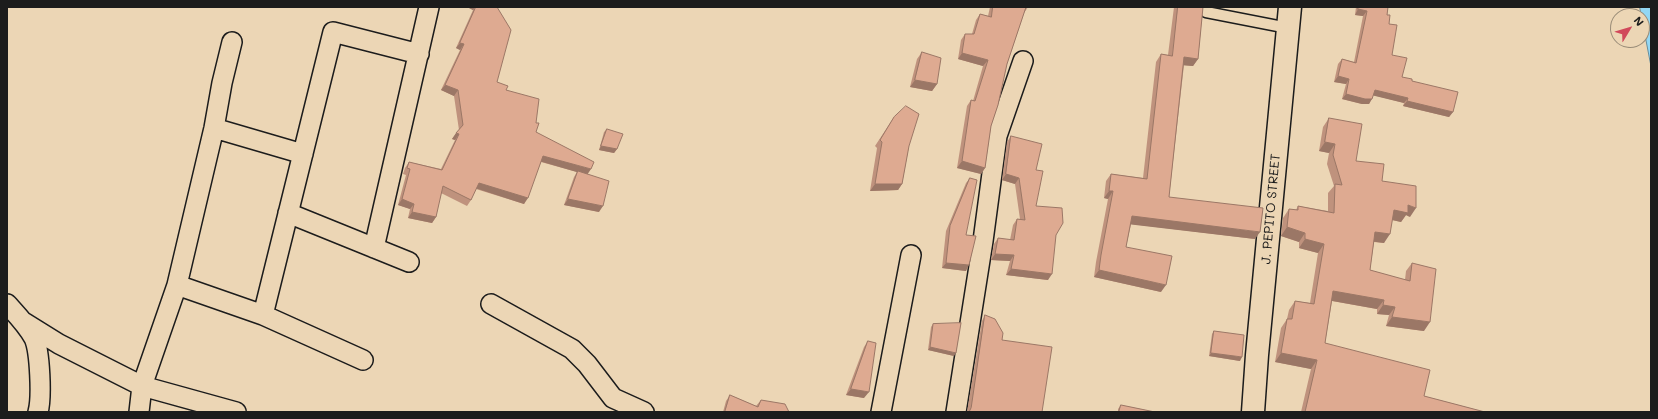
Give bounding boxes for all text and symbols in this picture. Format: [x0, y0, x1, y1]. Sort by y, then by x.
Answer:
north arrow [1610, 8, 1650, 48]
text: N [1631, 13, 1648, 29]
street label: J. PEPITO STREET [1258, 153, 1284, 265]

